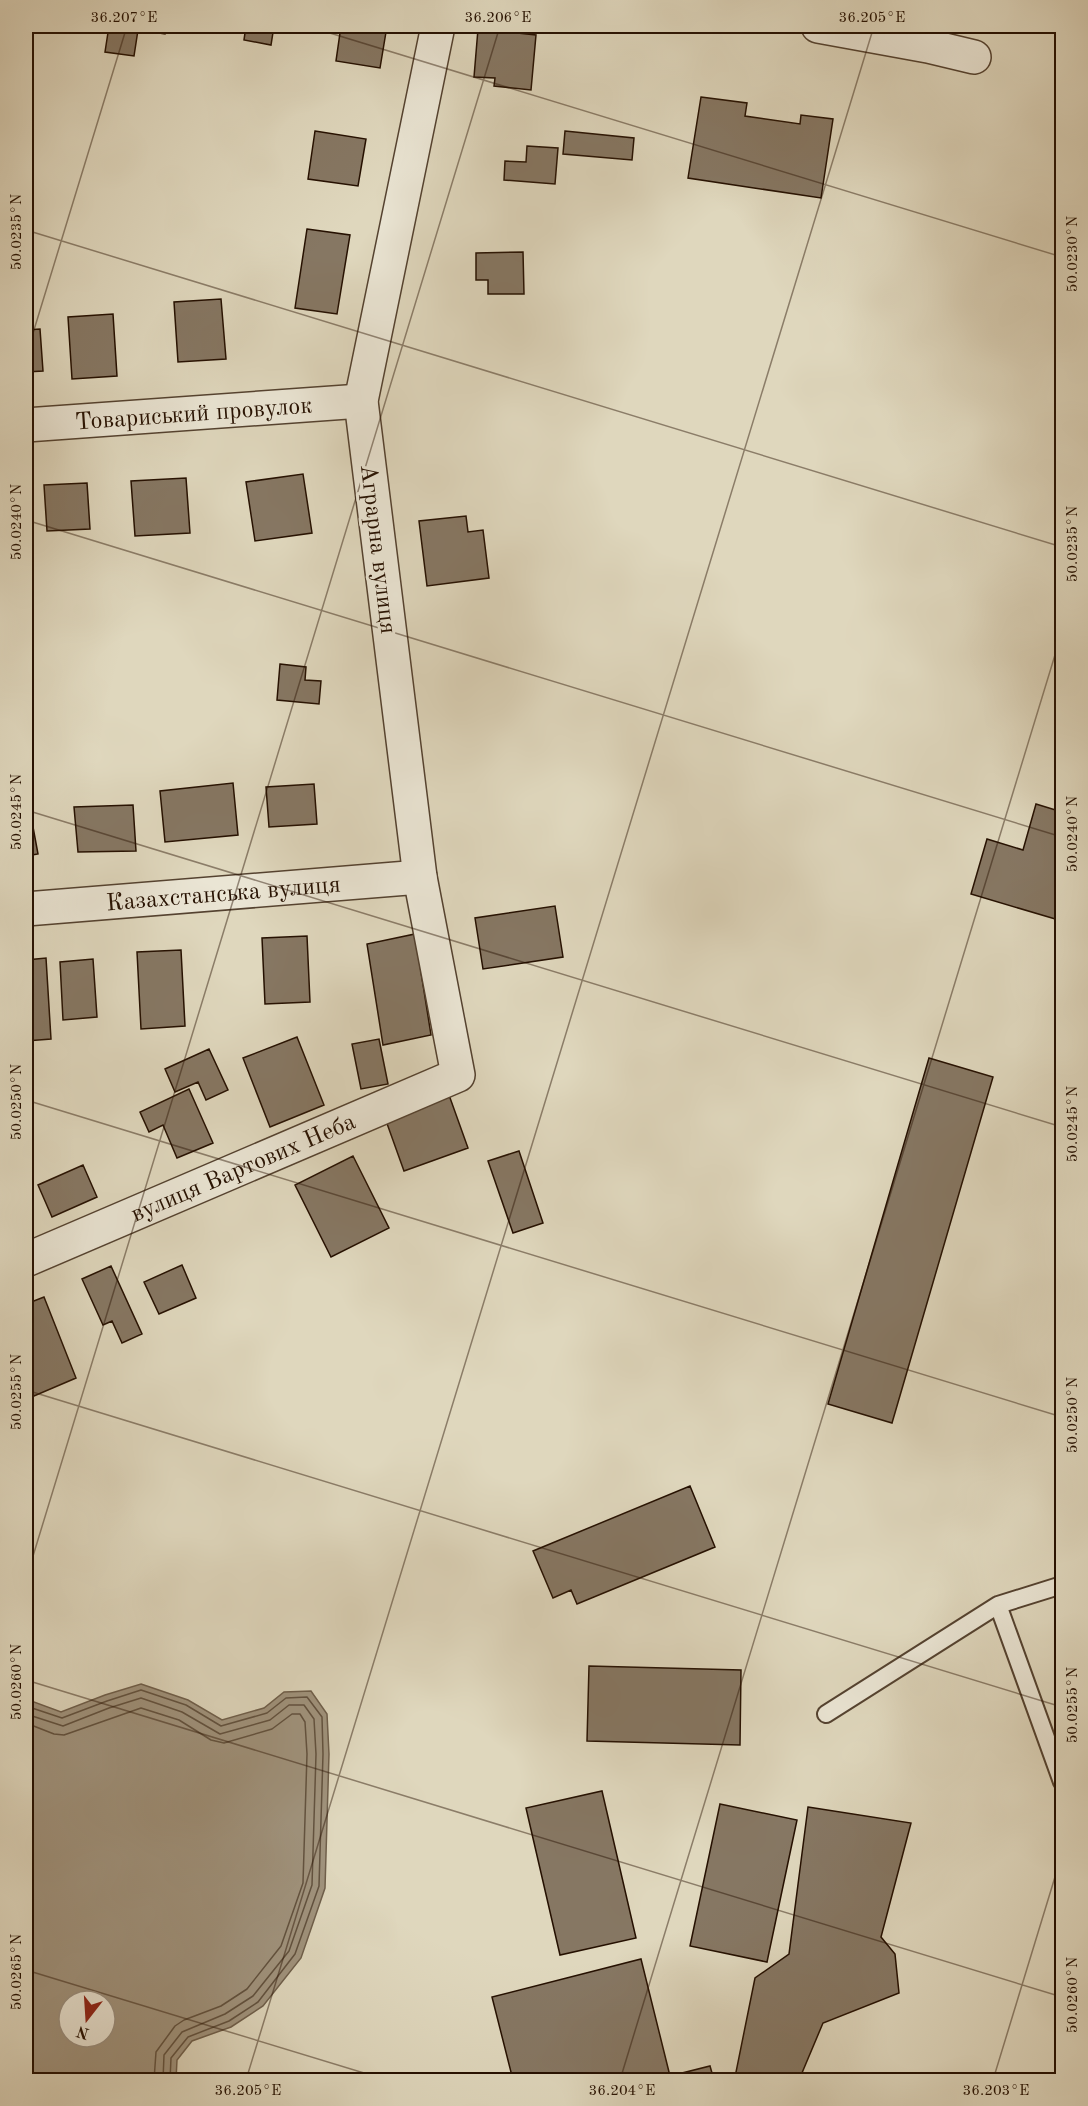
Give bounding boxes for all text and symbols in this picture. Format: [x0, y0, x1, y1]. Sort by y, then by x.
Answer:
text: 36.207°E [91, 11, 157, 26]
text: 36.206°E [465, 11, 531, 26]
text: 36.205°E [839, 11, 905, 26]
text: 50.0235°N [10, 193, 25, 270]
text: 50.0230°N [1066, 215, 1081, 292]
street label: Товариський провулок [74, 395, 313, 435]
street label: Аграрна вулиця [355, 463, 399, 635]
text: 50.0240°N [10, 483, 25, 560]
text: 50.0235°N [1066, 505, 1081, 582]
text: 50.0245°N [10, 773, 25, 850]
text: 50.0240°N [1066, 795, 1081, 872]
street label: Казахстанська вулиця [105, 873, 342, 916]
text: 50.0250°N [10, 1063, 25, 1140]
text: 50.0245°N [1066, 1085, 1081, 1162]
street label: вулиця Вартових Неба [128, 1110, 360, 1228]
text: 50.0255°N [10, 1353, 25, 1430]
text: 50.0250°N [1066, 1376, 1081, 1453]
text: 50.0260°N [10, 1643, 25, 1720]
text: 50.0255°N [1066, 1666, 1081, 1743]
text: 50.0265°N [10, 1933, 25, 2010]
text: 50.0260°N [1066, 1956, 1081, 2033]
north arrow [57, 1989, 117, 2049]
text: N [74, 2022, 91, 2041]
text: 36.205°E [215, 2084, 281, 2099]
text: 36.204°E [589, 2084, 655, 2099]
text: 36.203°E [963, 2084, 1029, 2099]

